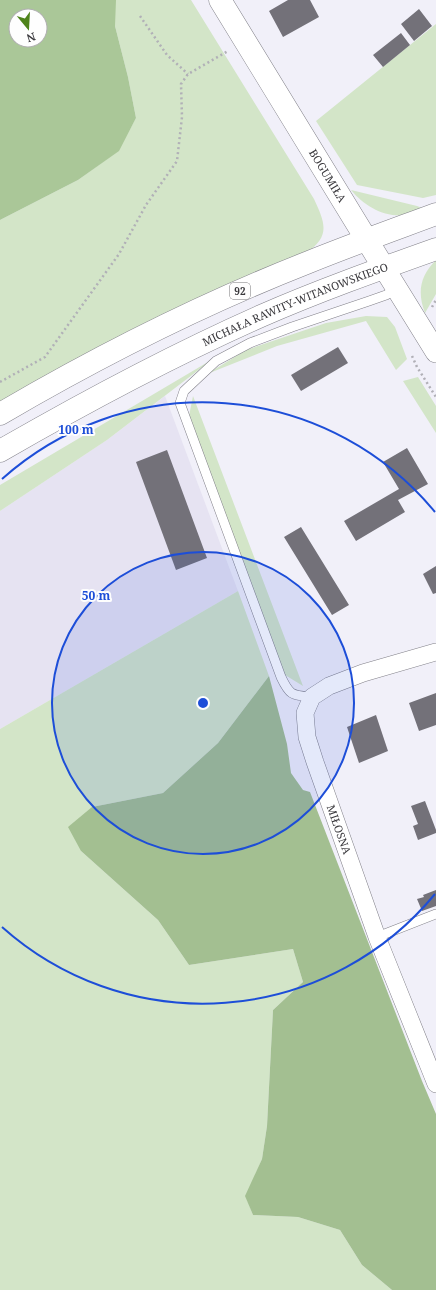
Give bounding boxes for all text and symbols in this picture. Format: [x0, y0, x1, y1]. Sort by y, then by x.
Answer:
north arrow [8, 8, 48, 48]
text: N [24, 30, 38, 47]
street label: BOGUMIŁA [306, 146, 350, 205]
street label: MICHAŁA RAWITY-WITANOWSKIEGO [199, 259, 390, 349]
road number: 92 [230, 283, 250, 299]
text: 100 m [58, 421, 94, 438]
text: 50 m [82, 587, 110, 604]
centre of rings [196, 696, 210, 710]
street label: MIŁOSNA [324, 803, 355, 856]

